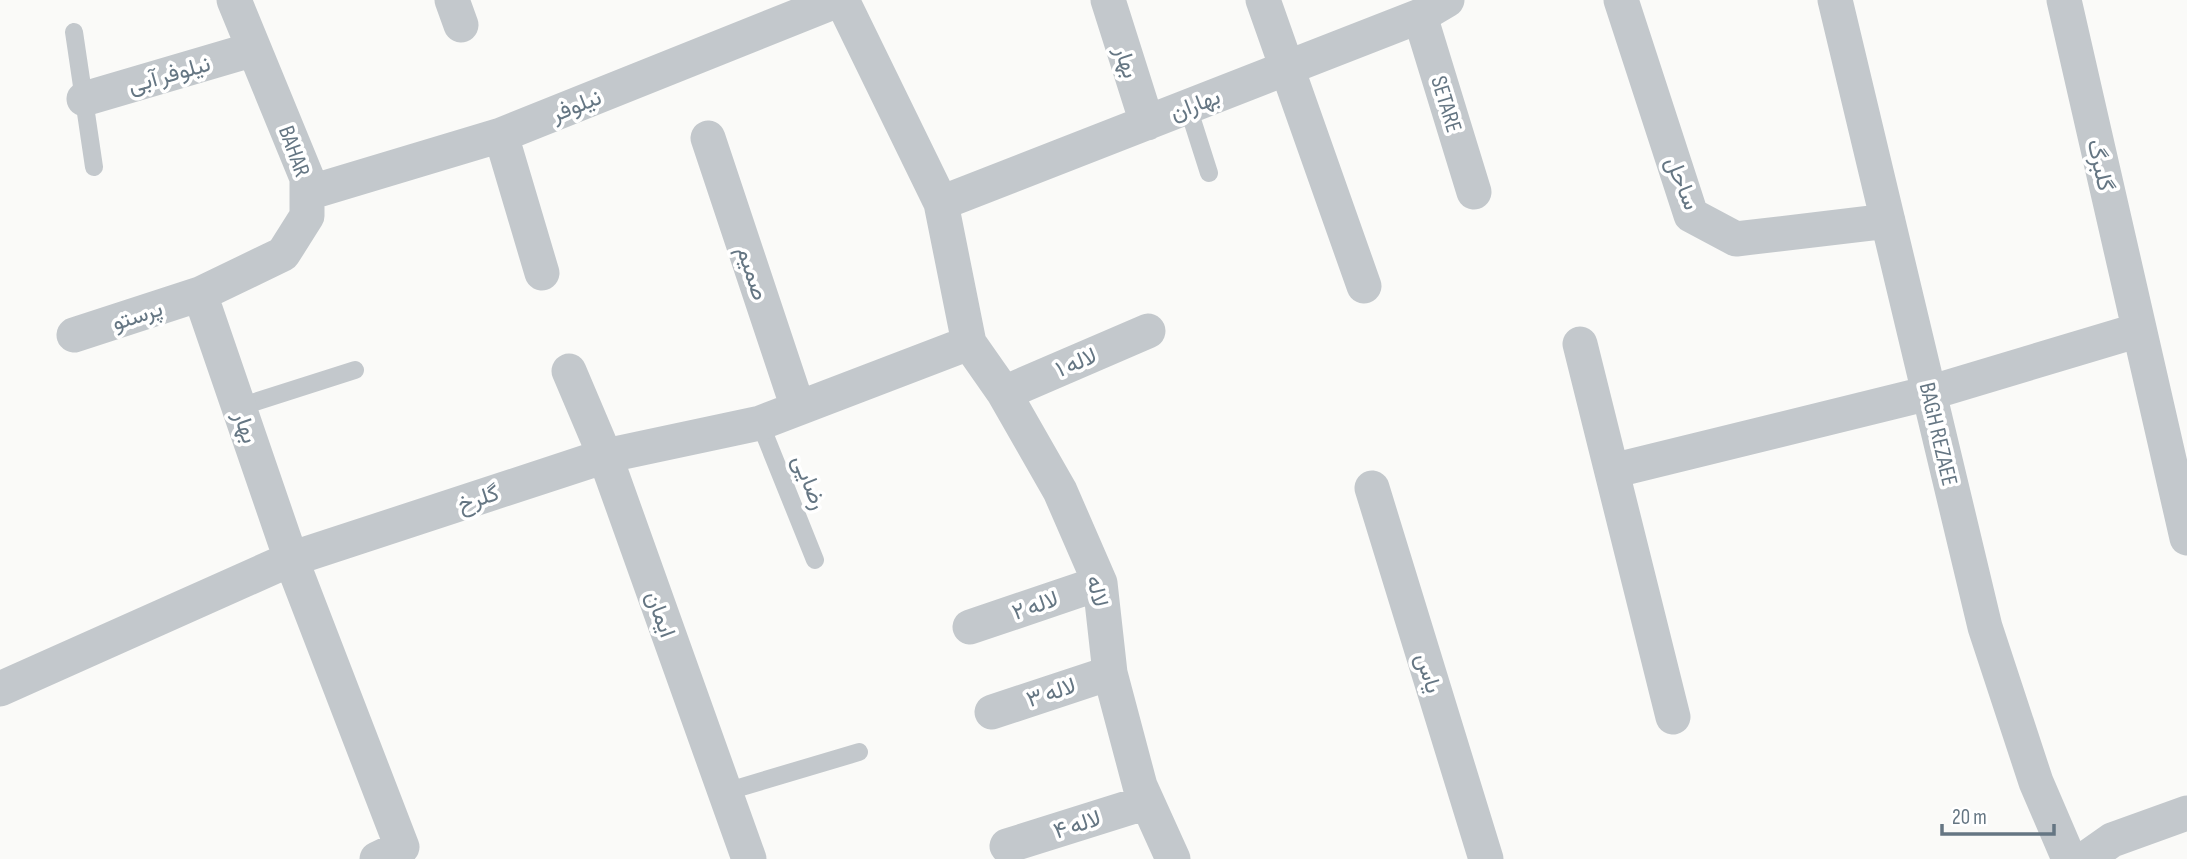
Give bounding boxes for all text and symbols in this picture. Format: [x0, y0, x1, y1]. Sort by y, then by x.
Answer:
street label: بهار [1107, 42, 1144, 82]
street label: نیلوفر آبی [125, 50, 214, 100]
street label: SETARE [1424, 73, 1468, 136]
street label: نیلوفر [546, 83, 606, 129]
street label: بهاران [1166, 83, 1224, 127]
street label: BAHAR [272, 122, 316, 181]
street label: گلبرگ [2080, 137, 2120, 194]
street label: ساحل [1659, 153, 1705, 214]
street label: صمیم [730, 243, 774, 304]
street label: پرستو [108, 295, 167, 338]
street label: لاله ۱ [1052, 342, 1101, 384]
street label: BAGH REZAEE [1913, 380, 1963, 489]
street label: بهار [226, 407, 264, 447]
street label: رضایی [785, 451, 833, 514]
street label: گلرخ [454, 479, 503, 520]
street label: لاله [1080, 573, 1114, 610]
street label: لاله ۲ [1008, 585, 1062, 627]
street label: ایمان [639, 587, 681, 641]
street label: یاس [1409, 650, 1447, 697]
street label: لاله ۳ [1023, 672, 1080, 714]
scale bar [1942, 792, 2054, 836]
street label: لاله ۴ [1050, 804, 1105, 846]
text: 20 m [1952, 805, 1987, 830]

